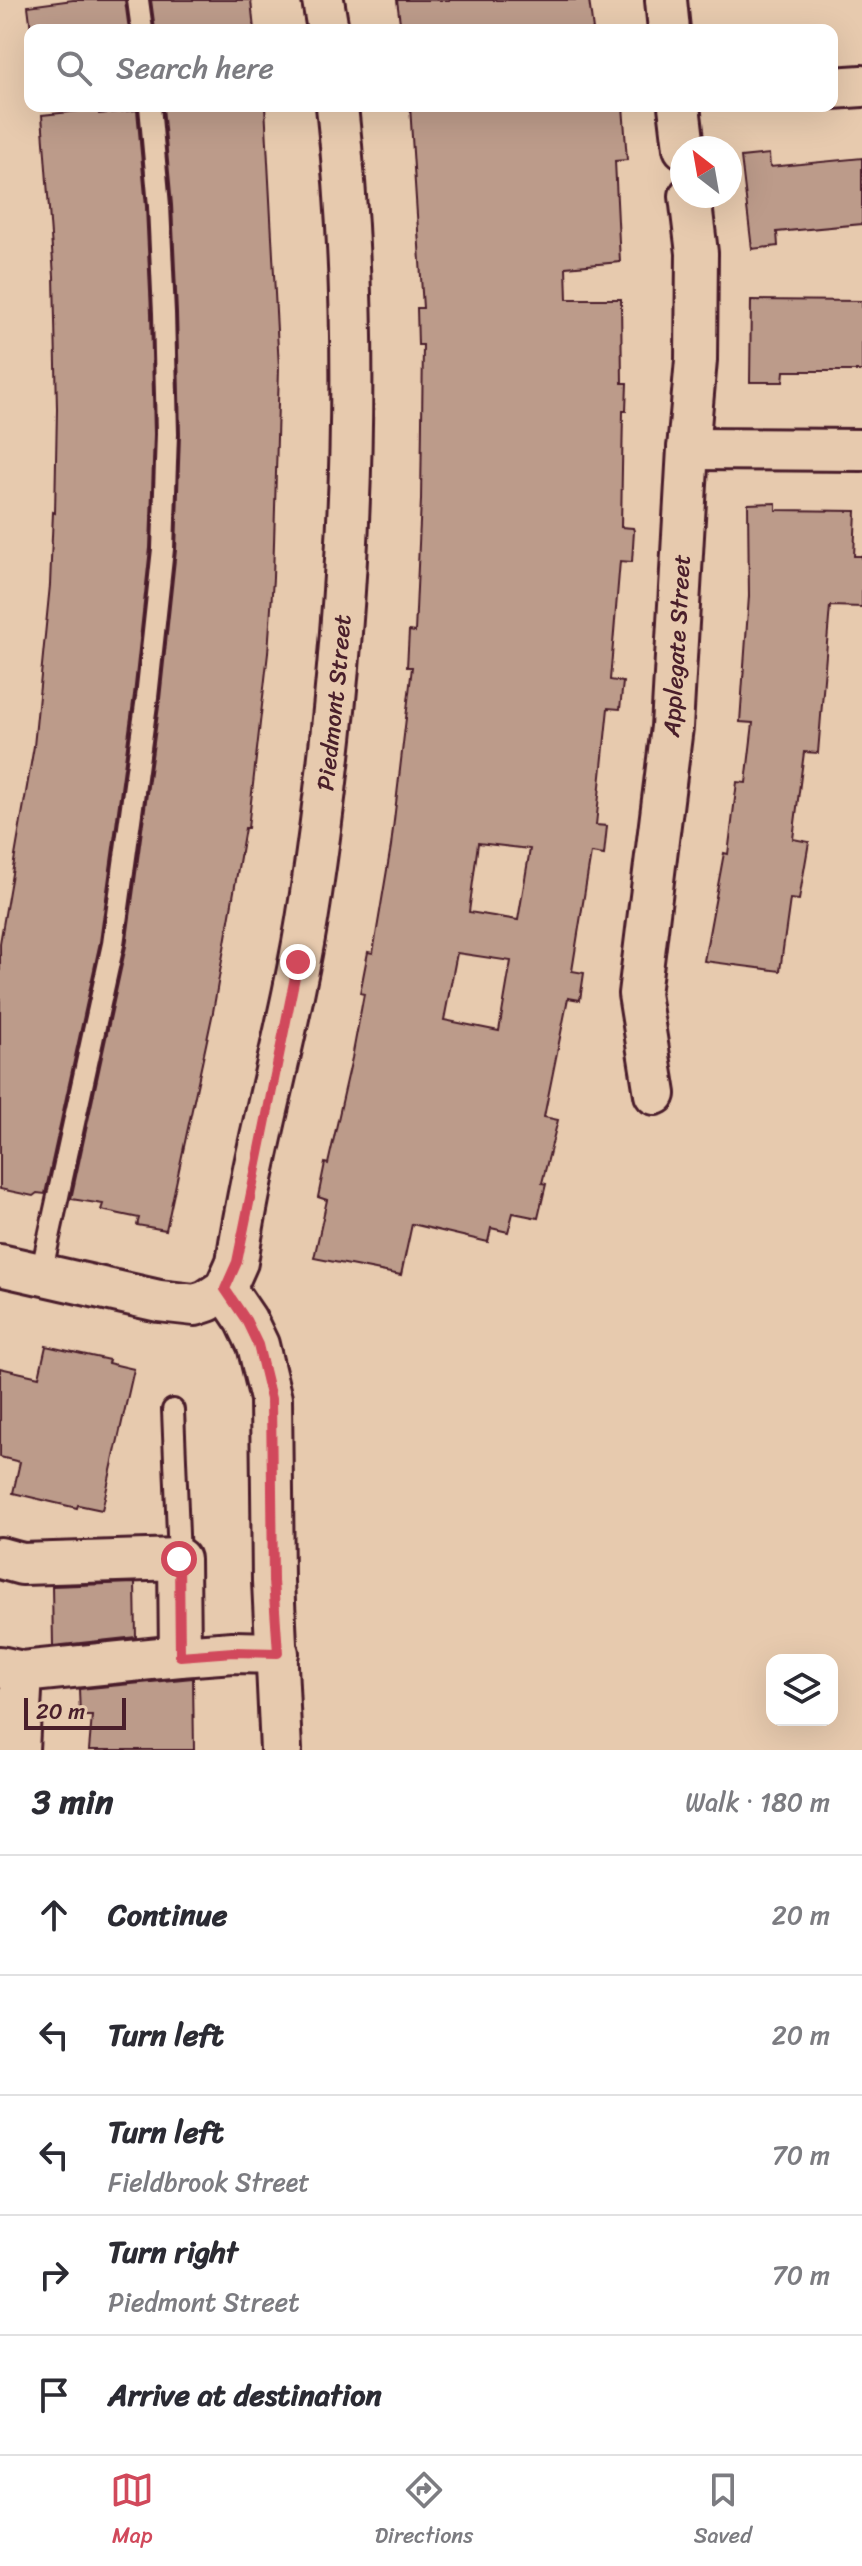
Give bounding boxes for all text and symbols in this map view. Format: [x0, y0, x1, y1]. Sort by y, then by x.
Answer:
search box [24, 24, 838, 112]
text: Search here [116, 41, 274, 95]
icon: search [52, 46, 96, 90]
north arrow [670, 136, 742, 208]
street label: Applegate Street [650, 553, 703, 740]
street label: Piedmont Street [304, 613, 364, 793]
route end [280, 944, 316, 980]
route start [161, 1541, 197, 1577]
map controls [766, 1654, 838, 1726]
button: layers [766, 1654, 838, 1726]
text: 20 m [36, 1692, 85, 1731]
scale bar [24, 1694, 126, 1730]
text: 3 min [32, 1772, 113, 1832]
text: Walk · 180 m [685, 1779, 830, 1825]
text: Continue [108, 1888, 227, 1942]
text: 20 m [772, 1892, 830, 1938]
icon: ahead [32, 1893, 76, 1937]
text: Turn left [108, 2008, 224, 2062]
text: 20 m [772, 2012, 830, 2058]
icon: left [32, 2013, 76, 2057]
text: Turn left [108, 2105, 224, 2159]
text: 70 m [772, 2132, 830, 2178]
icon: left [32, 2133, 76, 2177]
text: Fieldbrook Street [108, 2159, 310, 2205]
text: Turn right [108, 2225, 238, 2279]
text: 70 m [772, 2252, 830, 2298]
icon: right [32, 2253, 76, 2297]
text: Piedmont Street [108, 2279, 300, 2325]
text: Arrive at destination [108, 2368, 382, 2422]
icon: arrive [32, 2373, 76, 2417]
tab: Map [110, 2468, 154, 2555]
tab: Directions [375, 2468, 473, 2555]
tab: Saved [694, 2468, 752, 2555]

